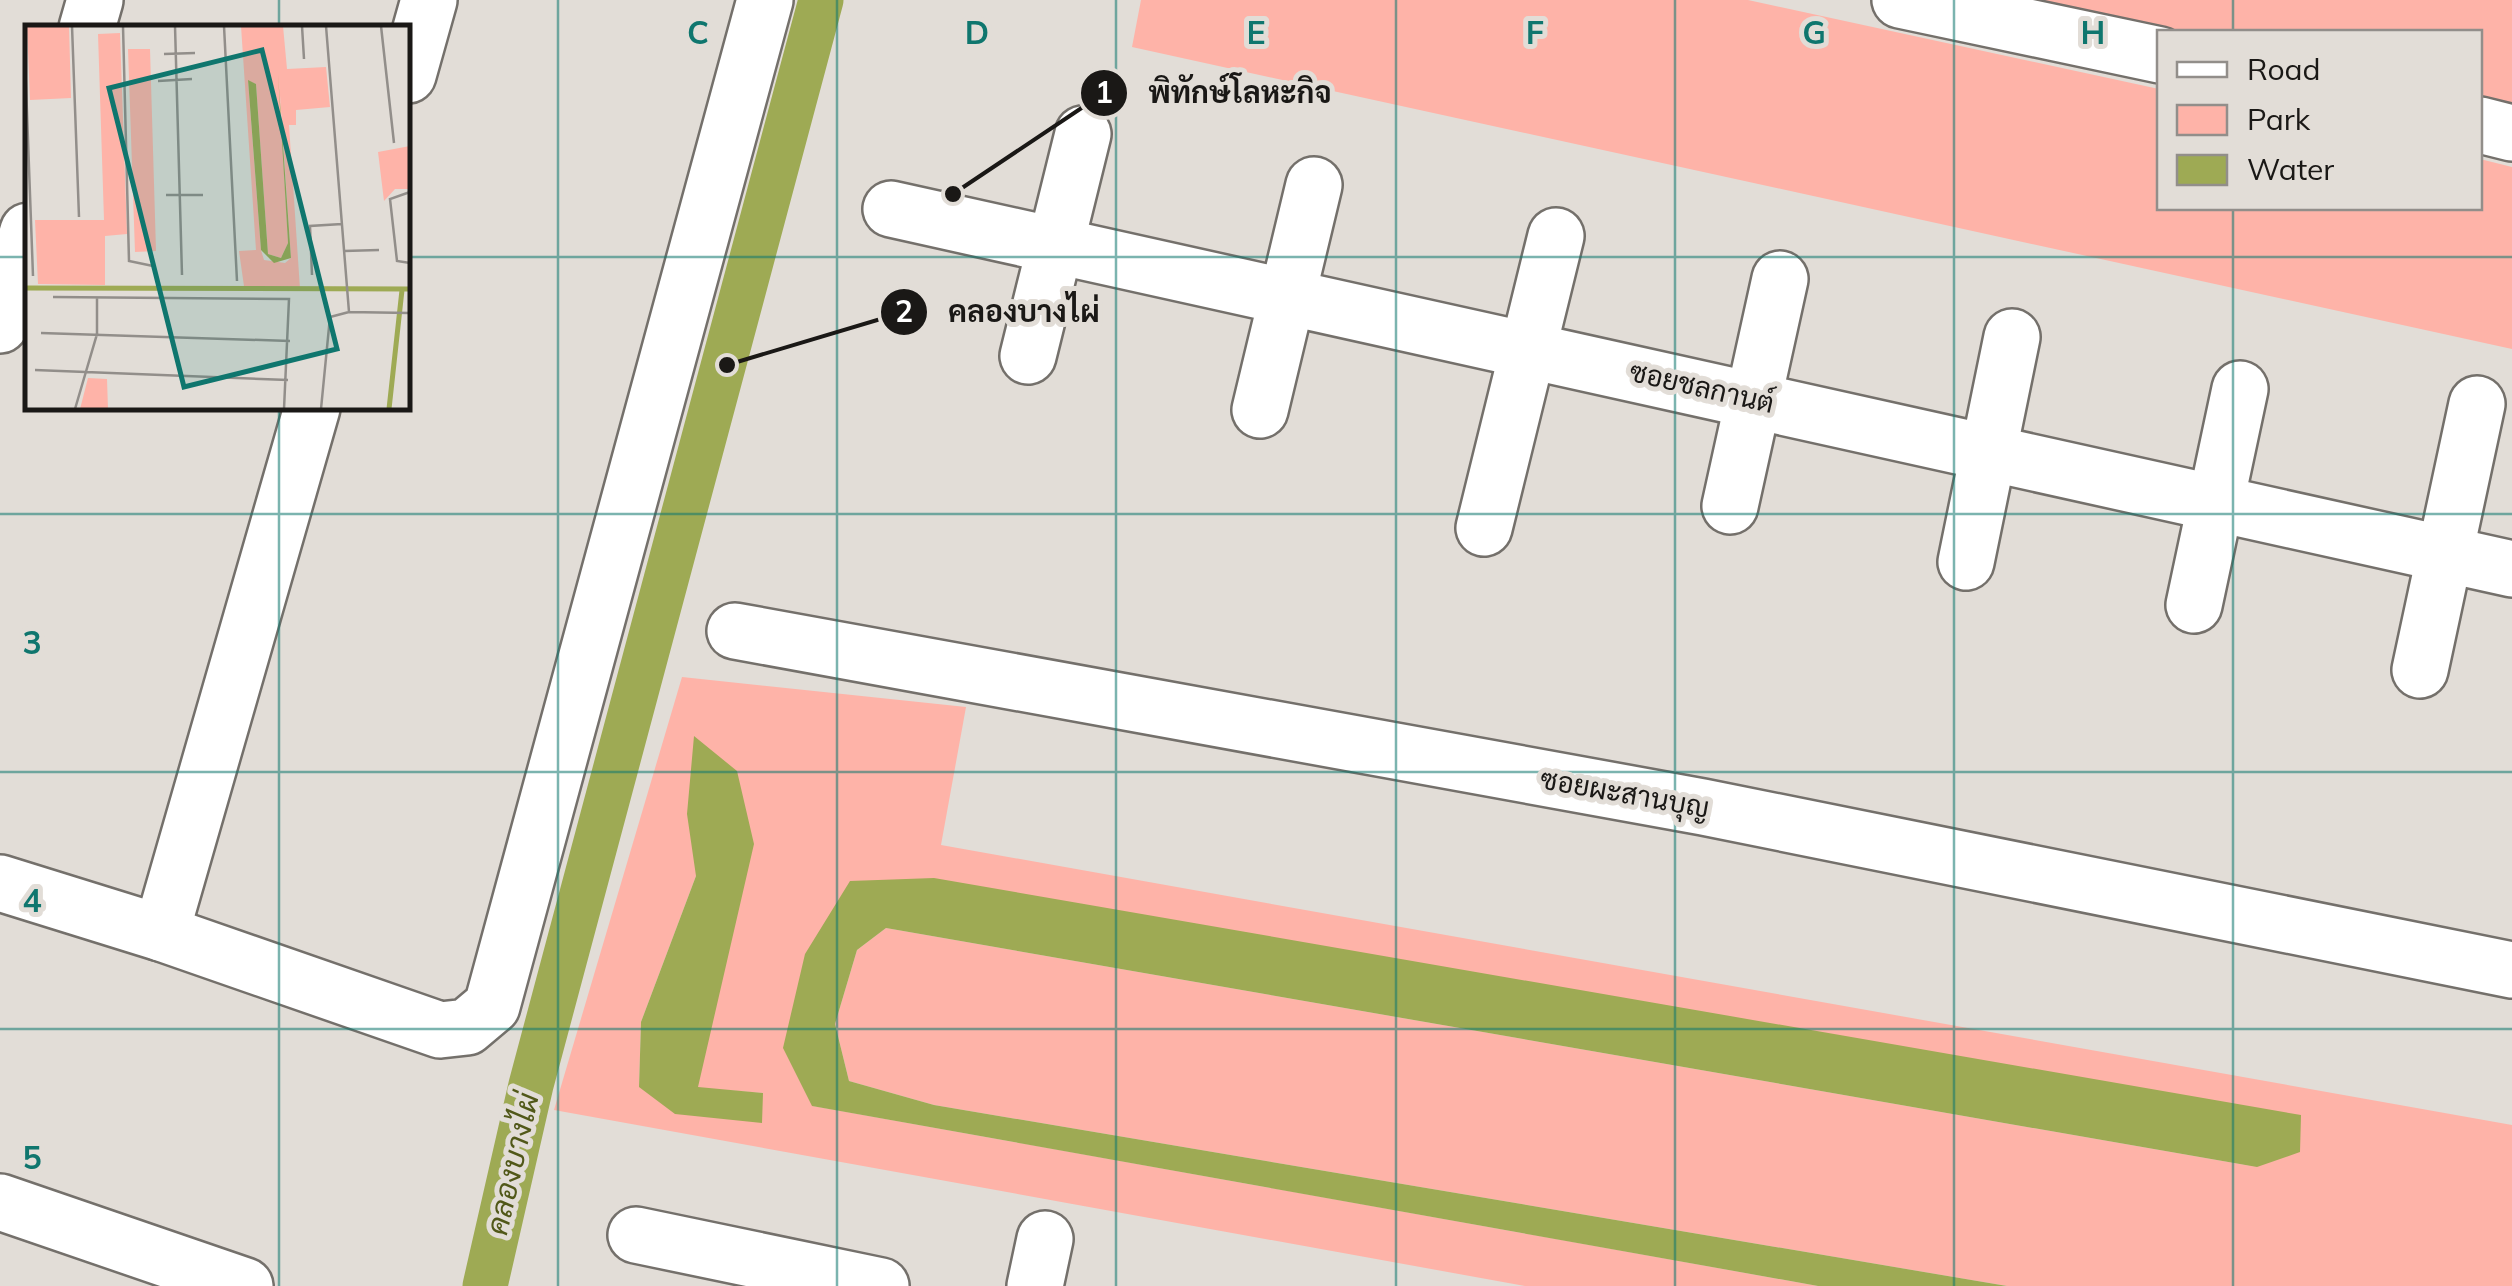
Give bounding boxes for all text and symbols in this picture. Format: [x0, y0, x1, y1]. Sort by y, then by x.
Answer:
text: C [687, 12, 709, 52]
text: D [965, 12, 989, 52]
text: E [1246, 12, 1266, 52]
text: F [1526, 12, 1544, 52]
text: G [1802, 12, 1826, 52]
text: H [2081, 12, 2105, 52]
inset map [25, 25, 410, 410]
legend [2157, 30, 2482, 210]
text: Road [2247, 50, 2321, 88]
callout: พิทักษ์โลหะกิจ [1079, 63, 1352, 123]
text: พิทักษ์โลหะกิจ [1148, 72, 1332, 111]
text: 1 [1095, 73, 1113, 111]
text: Park [2247, 100, 2311, 138]
text: Water [2247, 150, 2334, 188]
callout: คลองบางไผ่ [879, 282, 1120, 342]
text: คลองบางไผ่ [948, 291, 1100, 330]
text: 2 [895, 292, 913, 330]
street label: ซอยชลกานต์ [1626, 352, 1778, 420]
text: 3 [22, 622, 42, 662]
street label: ซอยผะสานบุญ [1537, 760, 1712, 828]
text: 4 [22, 880, 42, 920]
water label: คลองบางไผ่ [477, 1087, 547, 1239]
text: 5 [22, 1137, 42, 1177]

